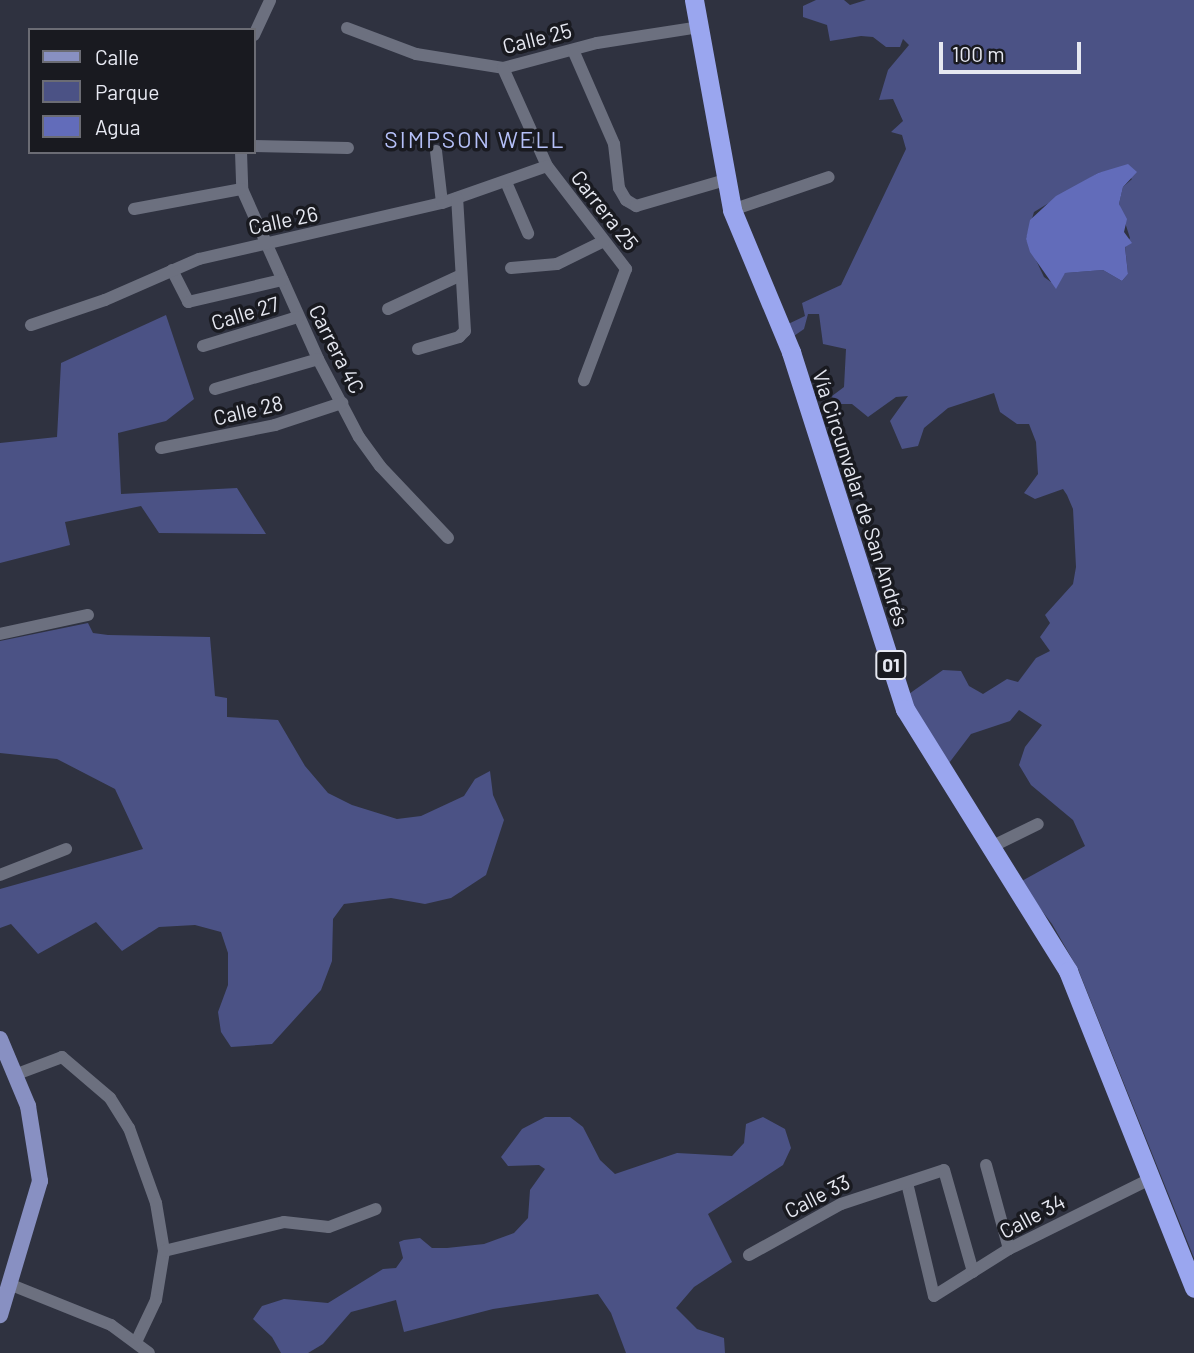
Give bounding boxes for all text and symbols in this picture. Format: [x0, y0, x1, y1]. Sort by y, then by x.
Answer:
street label: Calle 25 [500, 17, 574, 59]
legend [28, 28, 256, 154]
scale bar [942, 28, 1084, 72]
text: 100 m [952, 41, 1005, 66]
text: Calle [95, 44, 139, 69]
text: Parque [95, 79, 160, 104]
text: Agua [95, 114, 141, 139]
district label: SIMPSON WELL [386, 125, 564, 153]
street label: Carrera 25 [566, 165, 644, 255]
street label: Calle 26 [246, 200, 320, 240]
street label: Calle 27 [208, 291, 282, 335]
street label: Carrera 4C [304, 300, 370, 398]
street label: Vía Circunvalar de San Andrés [808, 367, 914, 629]
street label: Calle 28 [211, 390, 285, 430]
road number: 01 [875, 650, 907, 680]
street label: Calle 33 [780, 1169, 854, 1223]
street label: Calle 34 [995, 1188, 1069, 1244]

